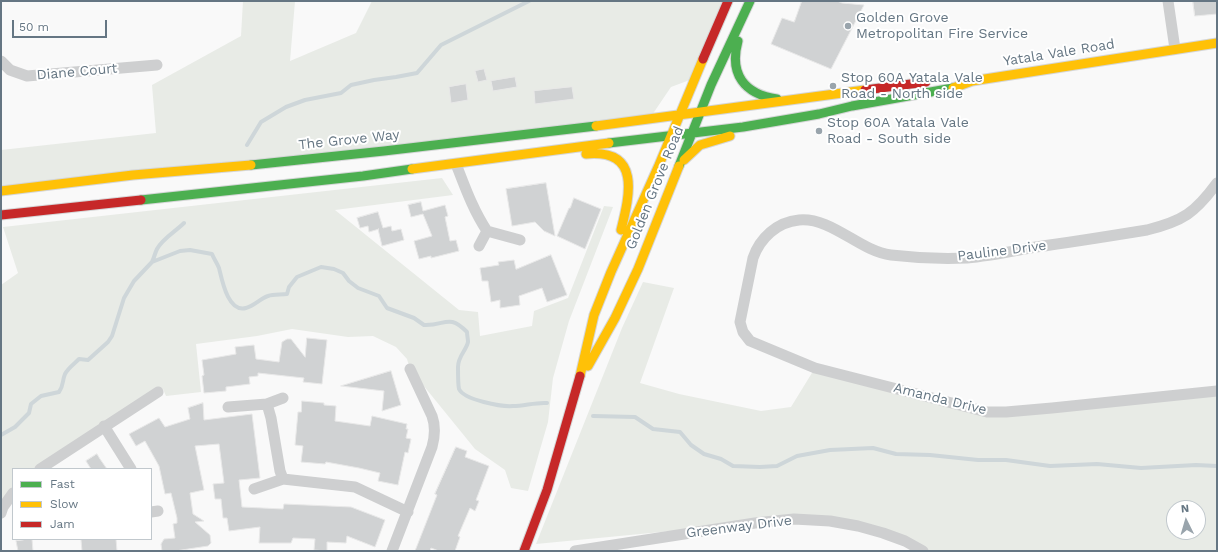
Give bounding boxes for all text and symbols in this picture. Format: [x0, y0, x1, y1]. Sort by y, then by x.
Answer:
place label: Golden Grove Metropolitan Fire Service [856, 10, 1028, 42]
scale bar [14, 12, 109, 38]
text: 50 m [19, 20, 49, 34]
marker: Golden Grove Metropolitan Fire Service [843, 21, 853, 31]
street label: Yatala Vale Road [1002, 36, 1116, 70]
street label: Diane Court [36, 60, 118, 84]
place label: Stop 60A Yatala Vale Road - North side [841, 70, 983, 102]
marker: Stop 60A Yatala Vale Road - North side [828, 81, 838, 91]
place label: Stop 60A Yatala Vale Road - South side [827, 115, 969, 148]
street label: Golden Grove Road [623, 124, 687, 252]
street label: The Grove Way [298, 126, 400, 154]
marker: Stop 60A Yatala Vale Road - South side [814, 126, 824, 136]
street label: Pauline Drive [957, 237, 1047, 265]
street label: Amanda Drive [892, 379, 988, 419]
legend [12, 468, 152, 540]
text: Fast [50, 477, 75, 491]
text: Slow [50, 497, 78, 511]
north arrow [1166, 500, 1206, 540]
text: N [1180, 502, 1190, 515]
street label: Greenway Drive [685, 512, 793, 542]
text: Jam [50, 517, 75, 531]

